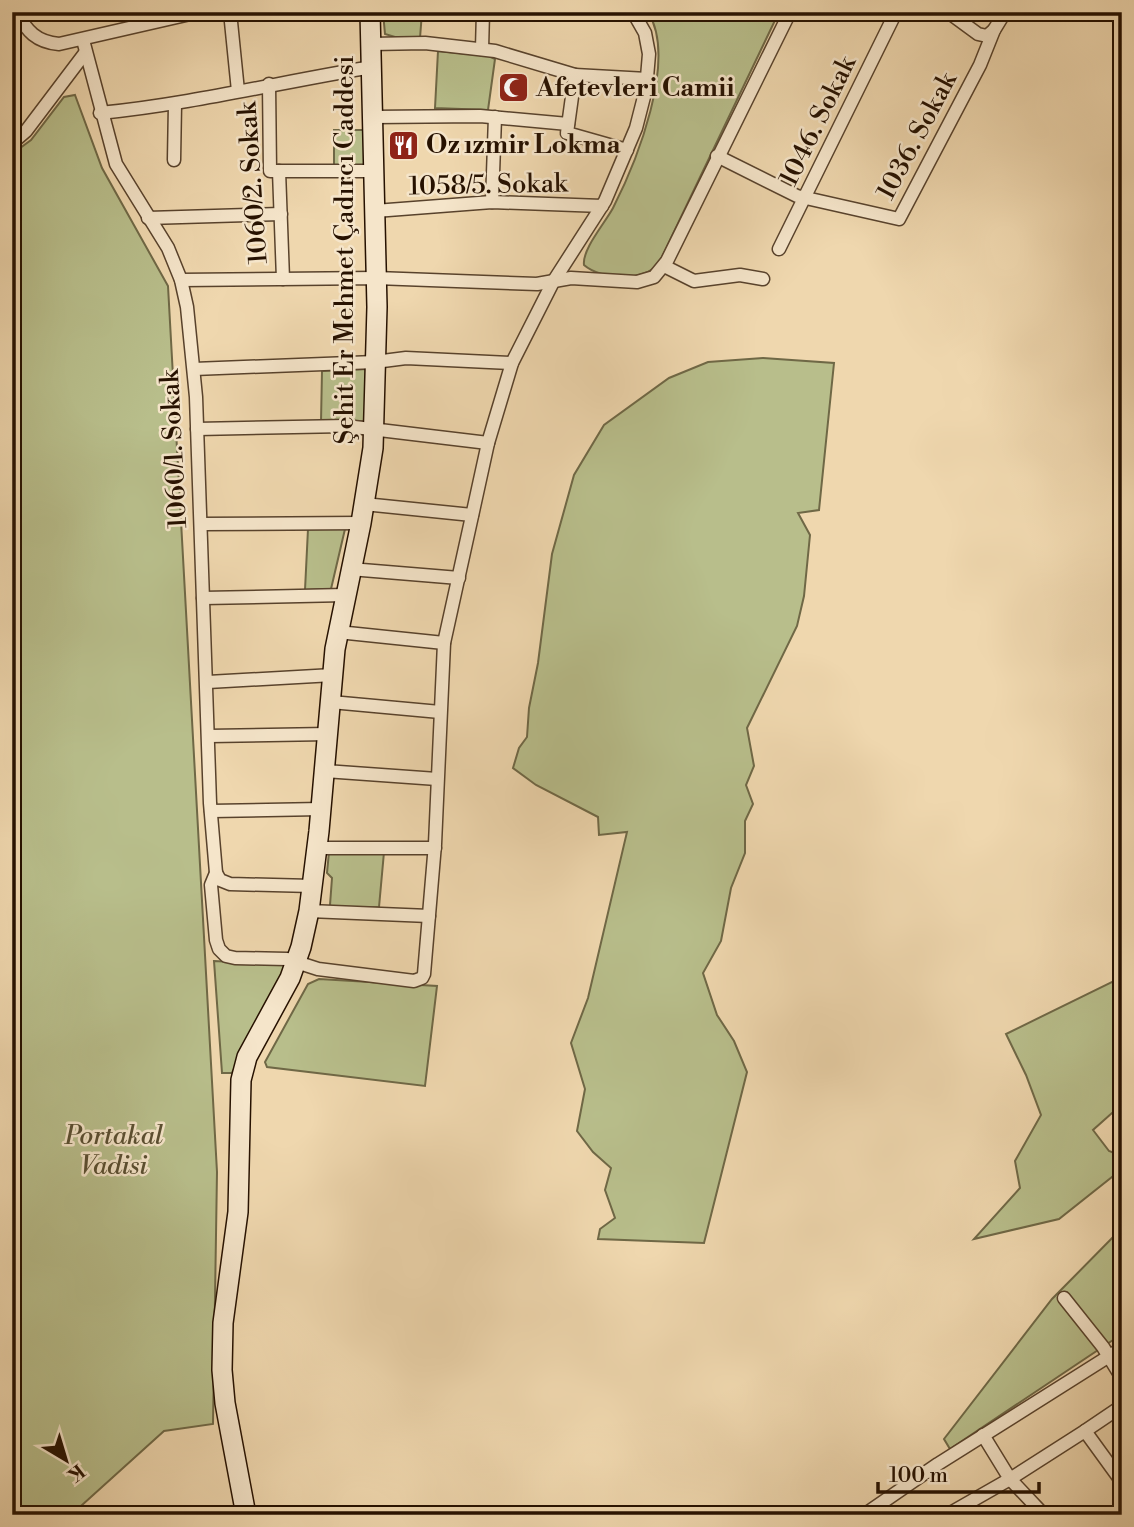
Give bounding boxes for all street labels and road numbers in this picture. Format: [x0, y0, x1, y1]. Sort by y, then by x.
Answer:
street label: 1046. Sokak [773, 49, 864, 191]
street label: Şehit Er Mehmet Çadırcı Caddesi [329, 55, 361, 445]
street label: 1036. Sokak [870, 66, 965, 205]
street label: 1060/2. Sokak [231, 100, 275, 265]
street label: 1058/5. Sokak [408, 168, 569, 202]
street label: 1060/1. Sokak [154, 367, 194, 529]

